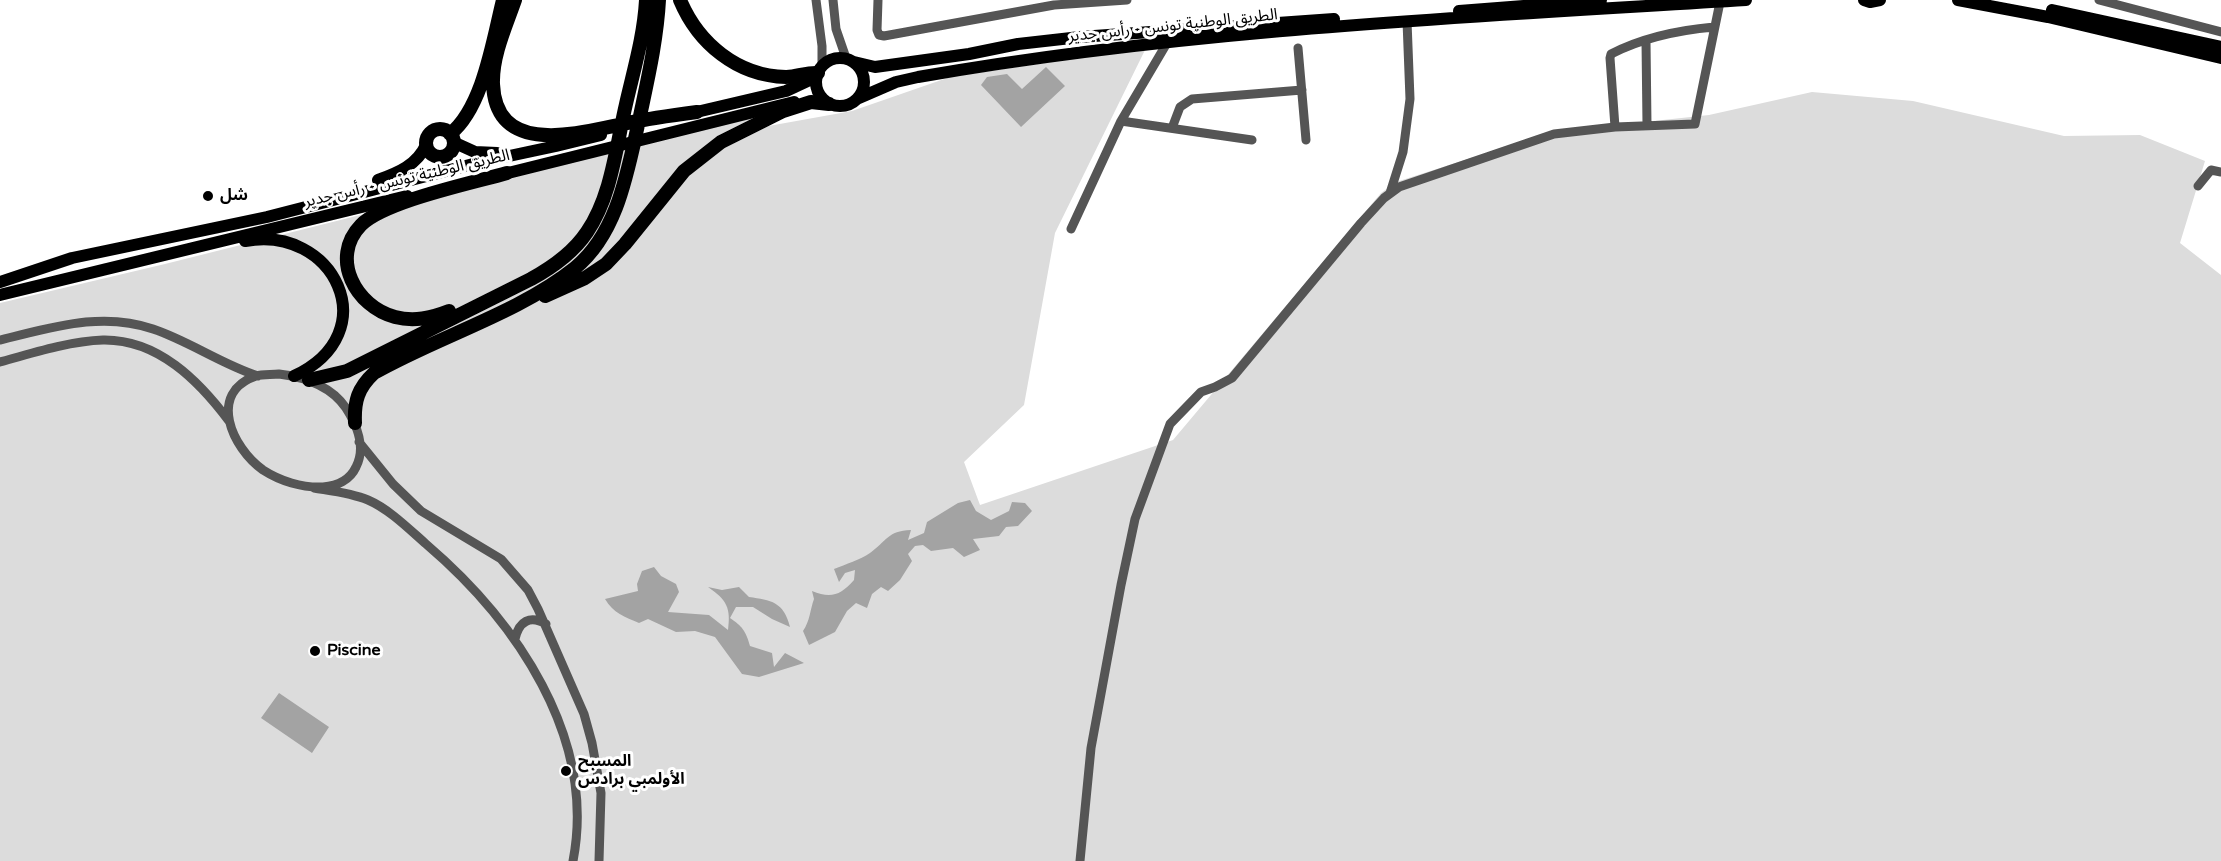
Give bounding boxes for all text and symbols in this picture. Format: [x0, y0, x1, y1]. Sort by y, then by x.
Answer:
street label: الطريق الوطنية تونس - رأس جدير [1067, 5, 1279, 47]
street label: الطريق الوطنية تونس - رأس جدير [302, 146, 512, 212]
place label: شل [220, 186, 248, 206]
marker: شل [201, 189, 215, 203]
place label: Piscine [327, 641, 381, 661]
marker: Piscine [308, 644, 322, 658]
place label: المسبح الأولمبي برادس [578, 752, 685, 790]
marker: المسبح الأولمبي برادس [559, 764, 573, 778]

